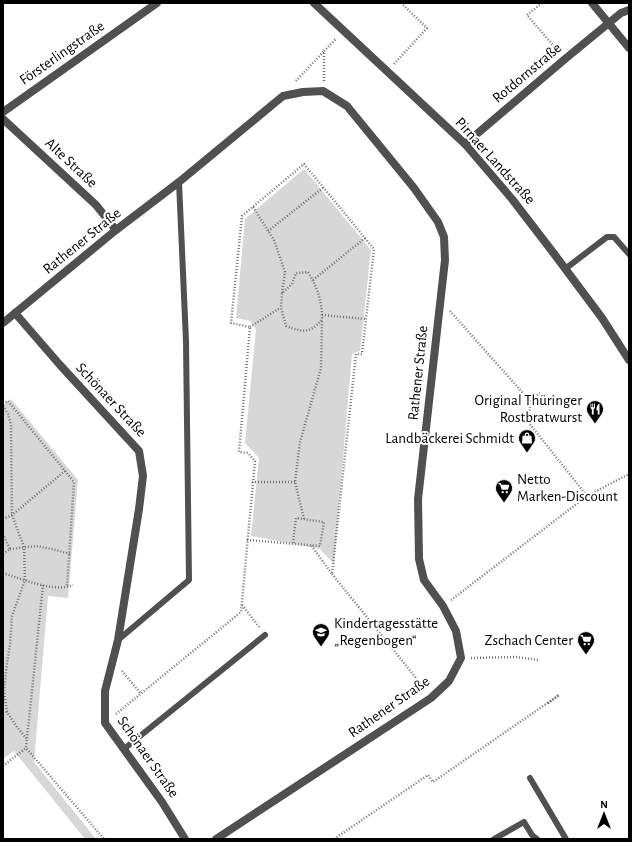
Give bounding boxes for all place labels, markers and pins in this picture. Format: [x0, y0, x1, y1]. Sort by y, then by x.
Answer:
place label: Original Thüringer Rostbratwurst [474, 393, 582, 425]
restaurant icon: Original Thüringer Rostbratwurst [585, 399, 605, 424]
shop icon: Landbäckerei Schmidt [517, 428, 537, 453]
place label: Landbäckerei Schmidt [385, 431, 514, 446]
place label: Netto Marken-Discount [517, 472, 618, 504]
supermarket icon: Netto Marken-Discount [494, 478, 514, 503]
place label: Kindertagesstätte „Regenbogen“ [334, 616, 438, 648]
school or university icon: Kindertagesstätte „Regenbogen“ [311, 622, 331, 647]
supermarket icon: Zschach Center [576, 630, 596, 655]
place label: Zschach Center [484, 633, 573, 648]

